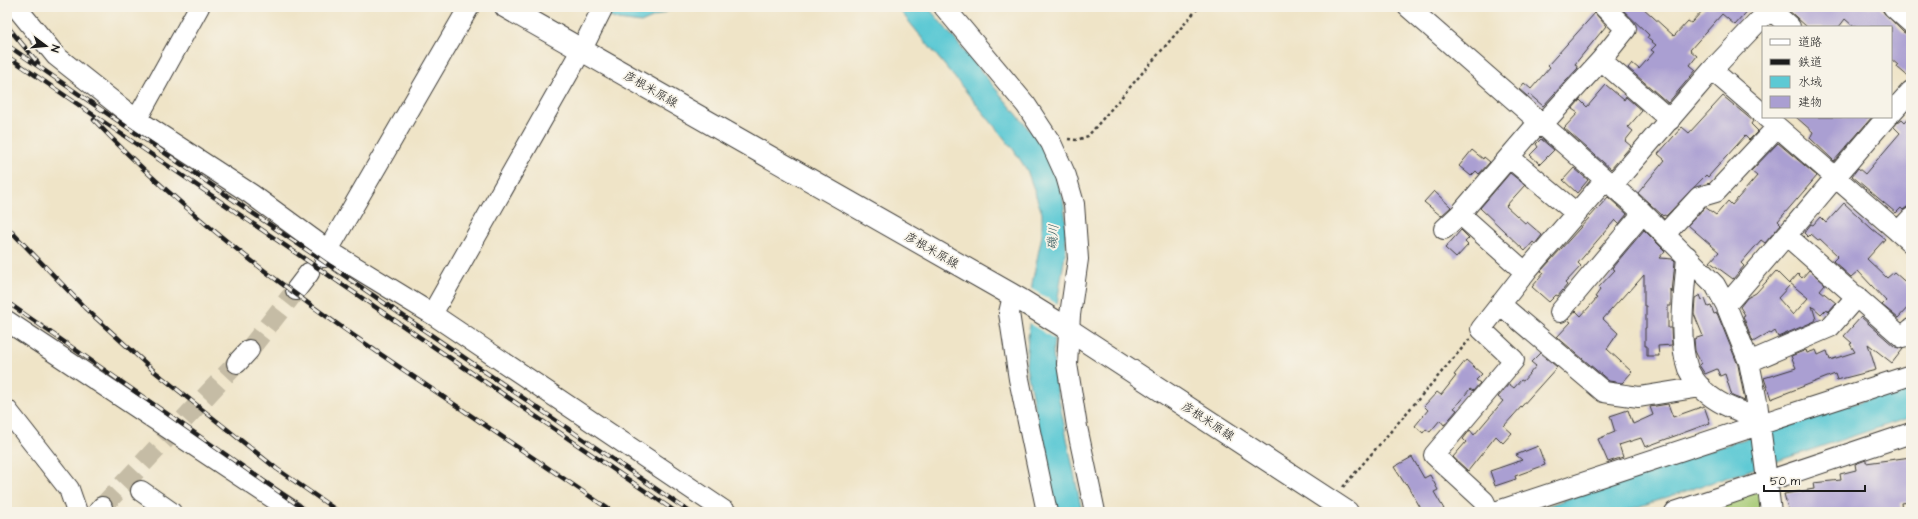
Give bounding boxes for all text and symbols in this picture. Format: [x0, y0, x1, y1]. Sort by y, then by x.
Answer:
north arrow [26, 26, 66, 66]
legend [1762, 26, 1892, 118]
text: 道路 [1798, 34, 1822, 51]
text: N [47, 43, 63, 54]
text: 鉄道 [1798, 54, 1822, 71]
street label: 彦根米原線 [621, 67, 681, 112]
text: 水域 [1798, 74, 1822, 91]
text: 建物 [1798, 94, 1822, 111]
water label: 磯川 [1043, 223, 1063, 251]
street label: 彦根米原線 [902, 228, 962, 273]
street label: 彦根米原線 [1178, 398, 1238, 445]
scale bar [1764, 467, 1865, 493]
text: 50 m [1770, 473, 1801, 490]

